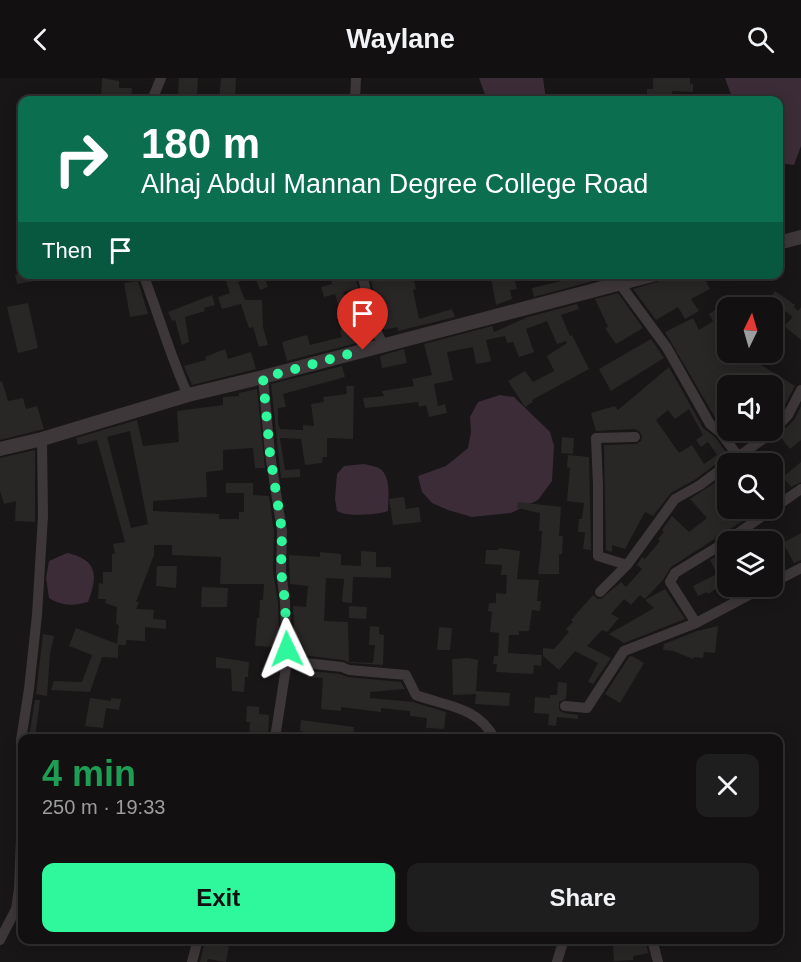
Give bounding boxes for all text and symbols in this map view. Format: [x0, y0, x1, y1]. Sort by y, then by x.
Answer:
icon: back [24, 23, 57, 56]
icon: search [744, 23, 777, 56]
text: Waylane [346, 24, 455, 54]
icon: right [42, 120, 120, 198]
text: 180 m [141, 120, 260, 167]
text: Alhaj Abdul Mannan Degree College Road [141, 169, 648, 199]
icon: arrive [104, 234, 137, 267]
text: Then [42, 238, 92, 263]
pin [337, 288, 388, 350]
icon: arrive [346, 297, 379, 330]
north arrow [717, 297, 783, 363]
map controls [717, 297, 783, 597]
button: sound [717, 375, 783, 441]
button: search [717, 453, 783, 519]
button: layers [717, 531, 783, 597]
position arrow [255, 617, 319, 681]
text: 4 min [42, 753, 136, 794]
button: close [696, 754, 759, 817]
text: 250 m · 19:33 [42, 796, 165, 818]
button: Exit [42, 863, 395, 932]
button: Share [407, 863, 759, 932]

